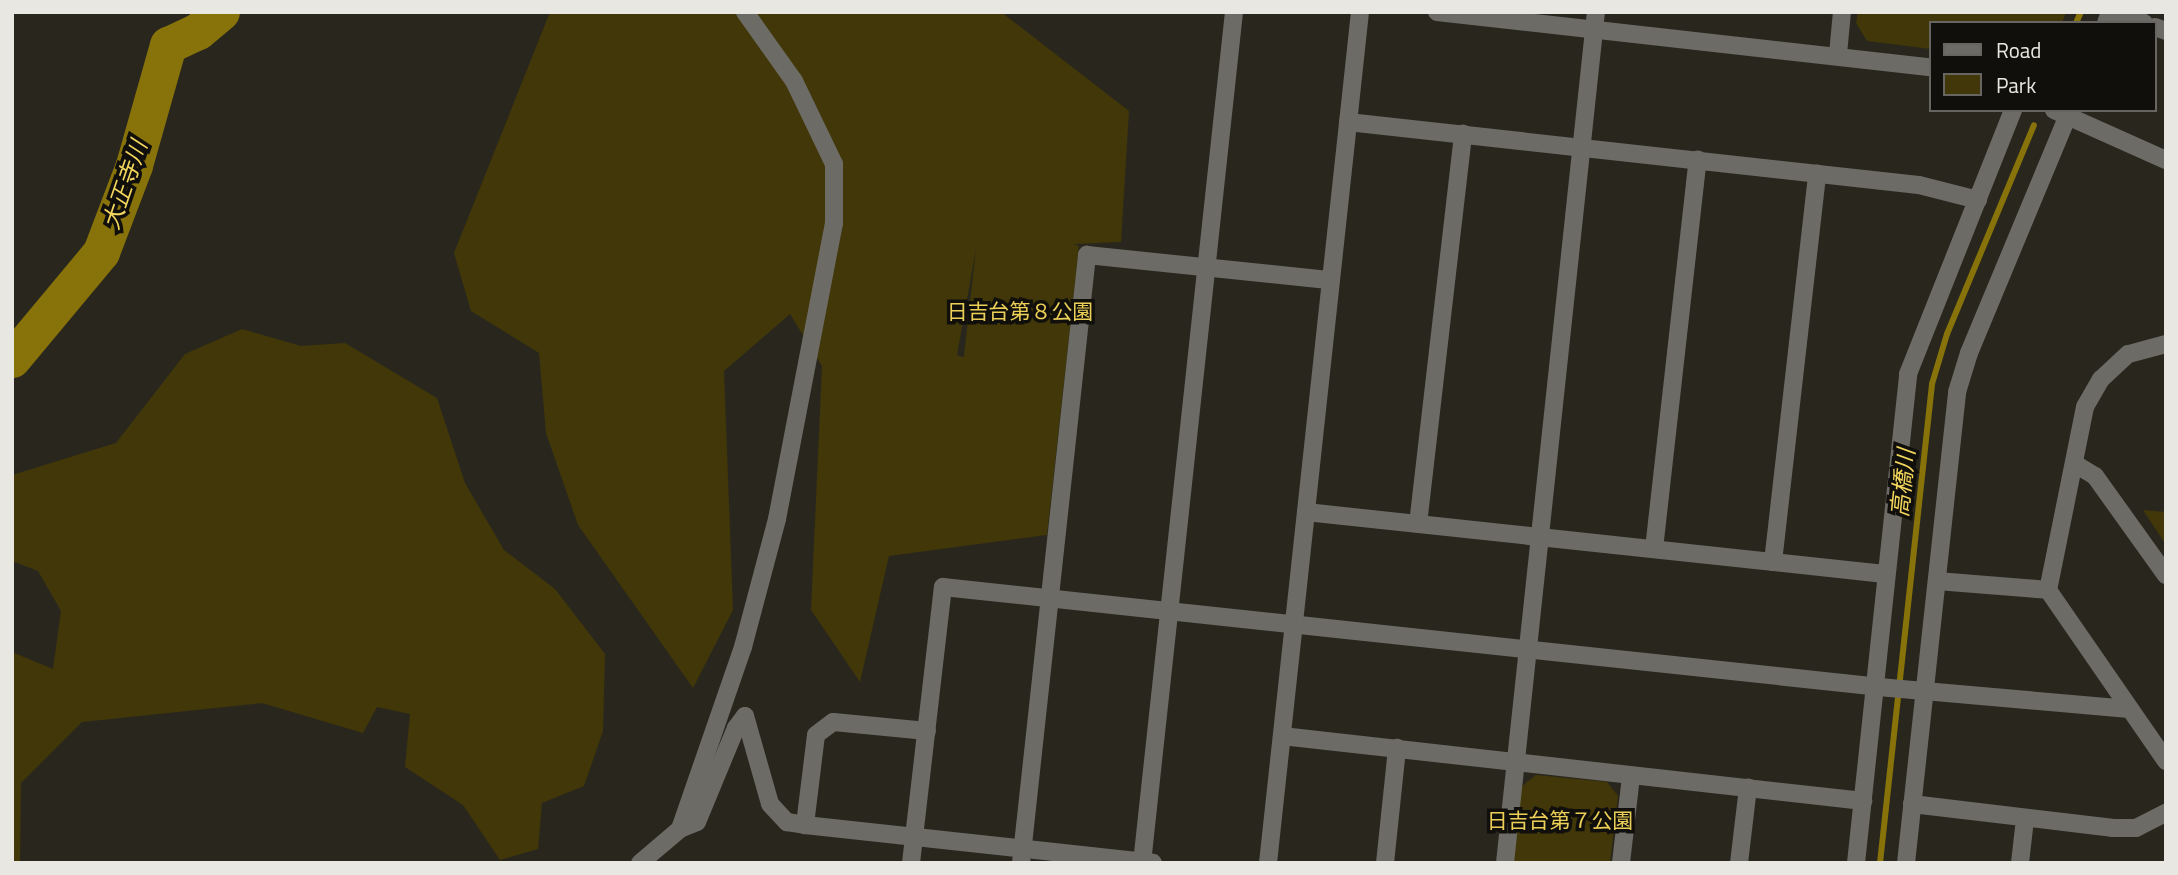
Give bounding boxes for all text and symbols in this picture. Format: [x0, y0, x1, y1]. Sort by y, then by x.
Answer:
legend [1930, 21, 2157, 112]
text: Road [1996, 34, 2041, 66]
text: Park [1996, 69, 2036, 101]
water label: 大正寺川 [97, 137, 153, 233]
park label: 日吉台第８公園 [947, 298, 1093, 324]
water label: 高橋川 [1886, 447, 1920, 519]
park label: 日吉台第７公園 [1487, 807, 1633, 833]

